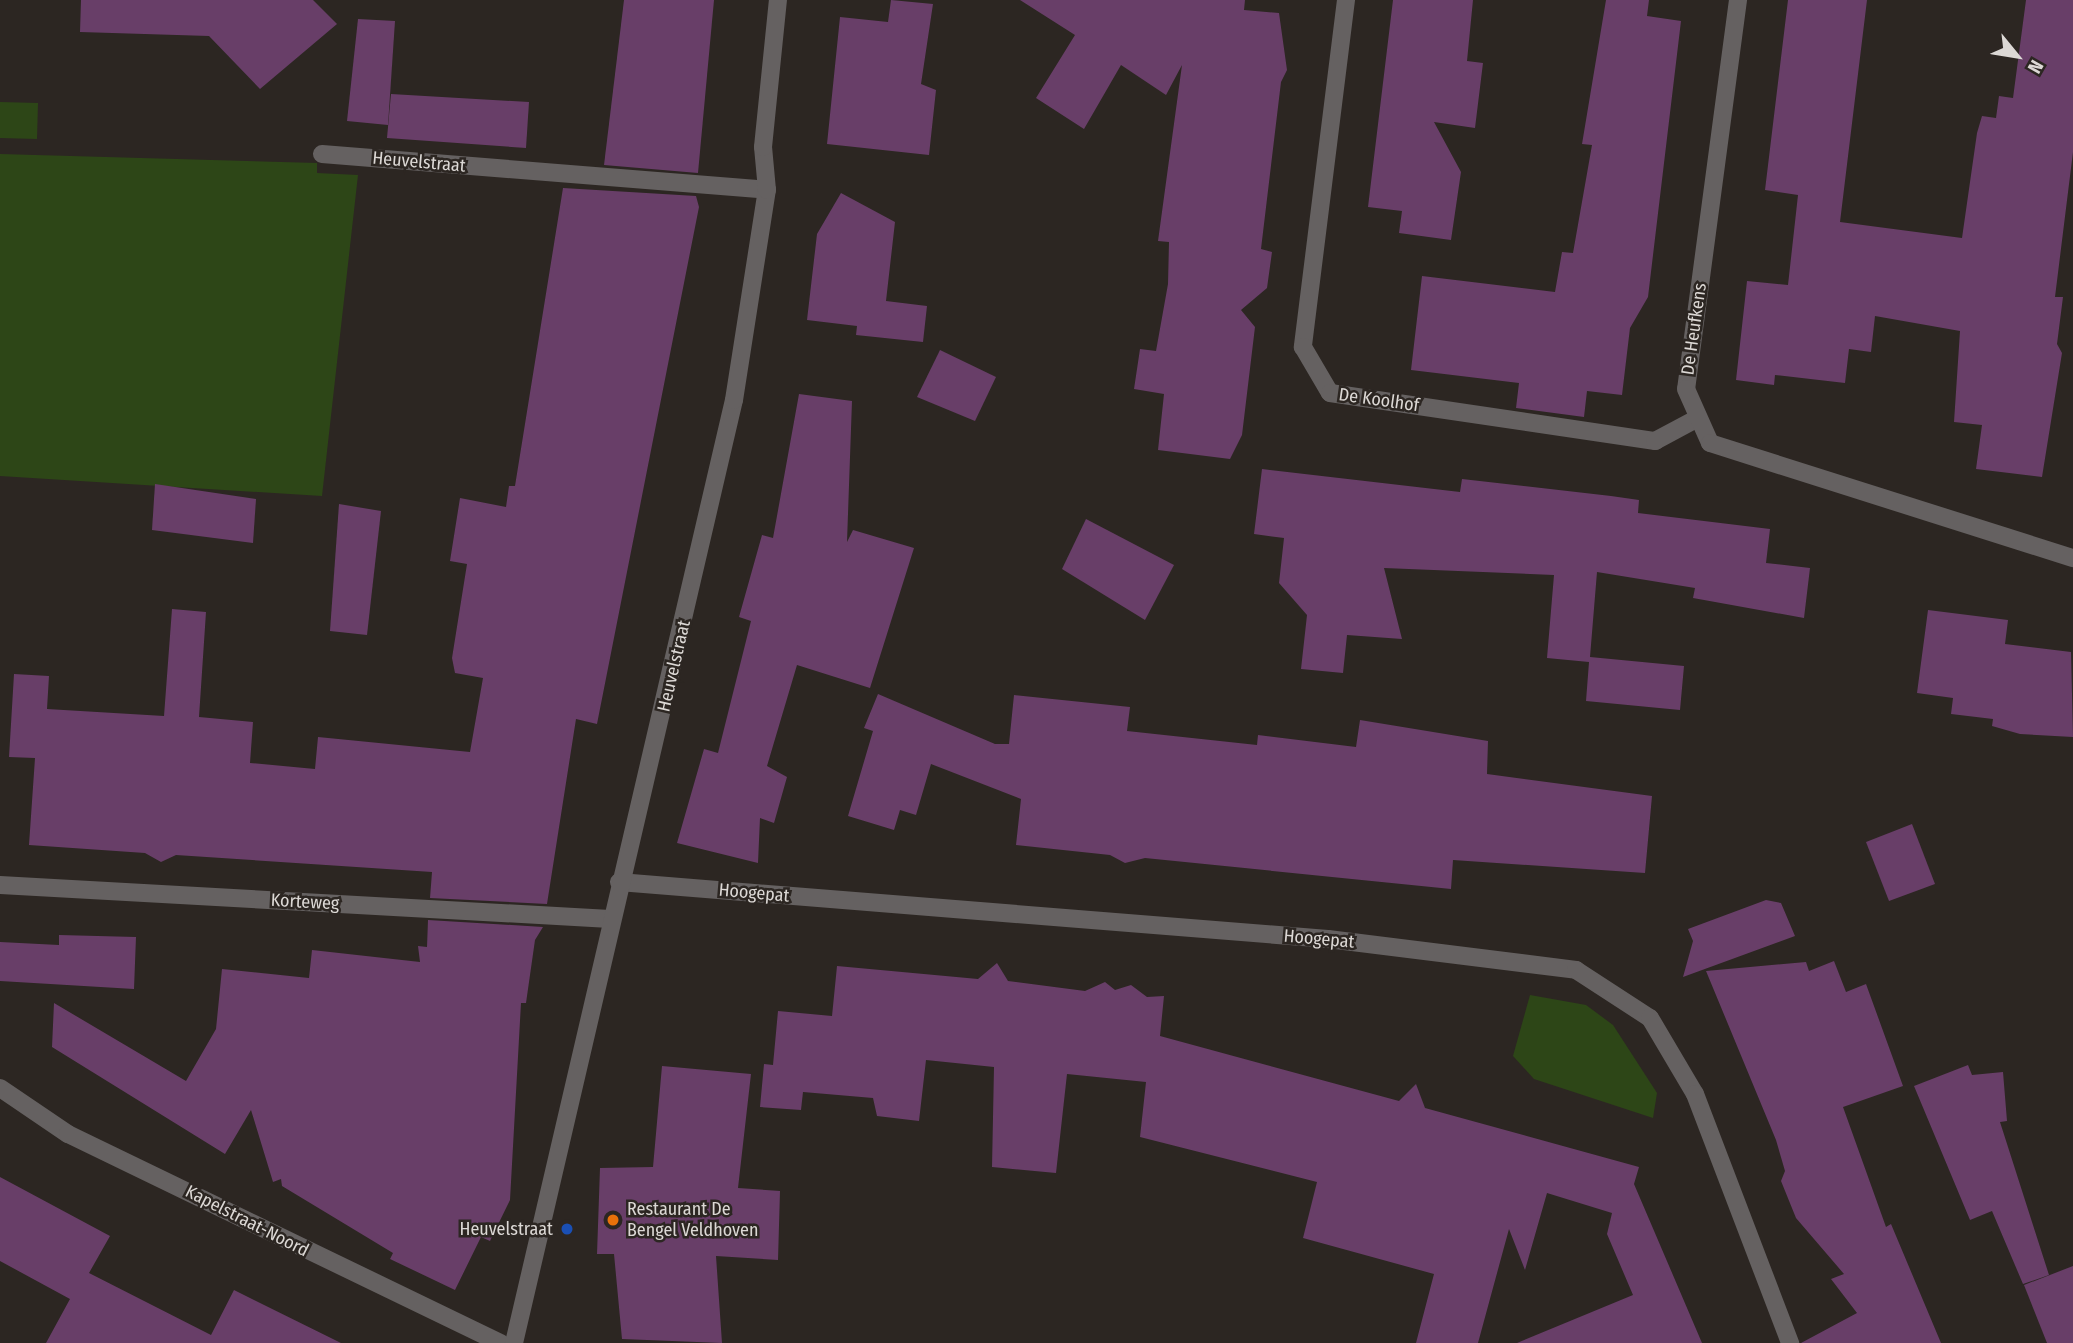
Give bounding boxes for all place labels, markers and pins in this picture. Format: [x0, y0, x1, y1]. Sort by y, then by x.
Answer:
place label: Restaurant De Bengel Veldhoven [627, 1199, 758, 1242]
marker: Restaurant De Bengel Veldhoven [605, 1212, 621, 1228]
place label: Heuvelstraat [459, 1218, 553, 1240]
marker: Heuvelstraat [559, 1221, 575, 1237]

